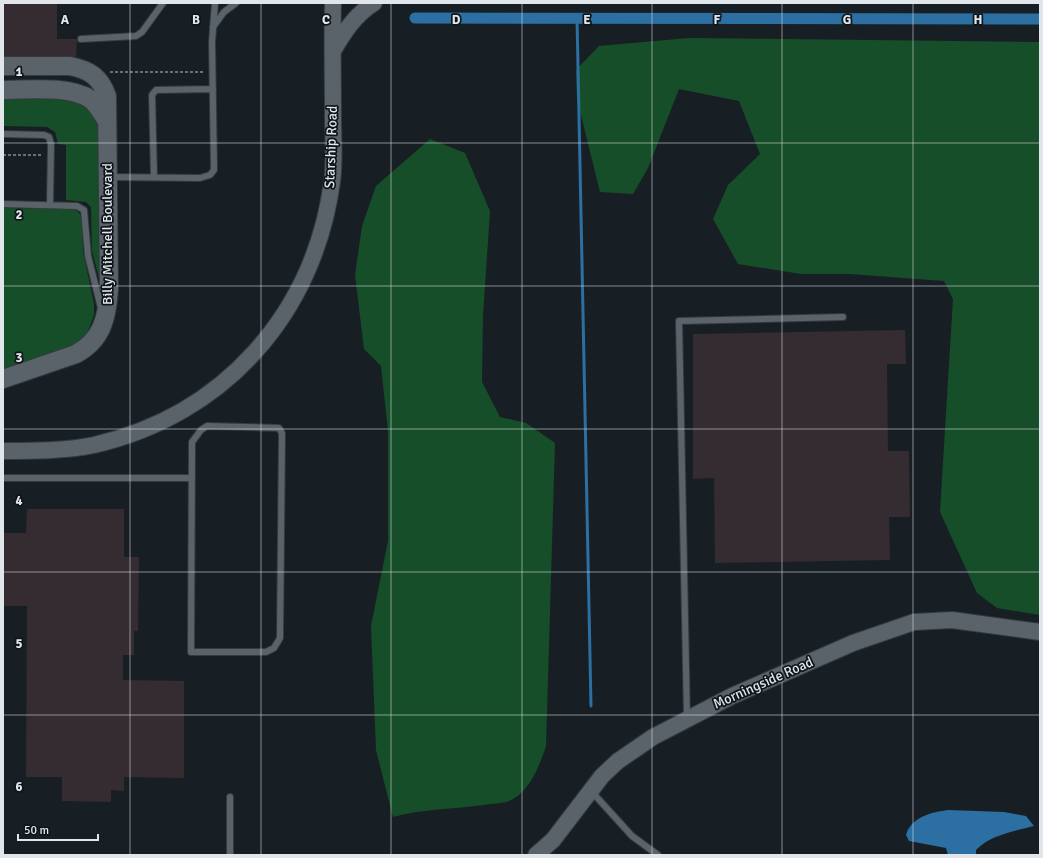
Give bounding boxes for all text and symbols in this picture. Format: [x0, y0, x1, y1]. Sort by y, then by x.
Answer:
text: A [61, 12, 70, 28]
text: B [192, 12, 200, 28]
text: C [322, 12, 330, 28]
text: D [452, 12, 461, 28]
text: E [583, 12, 591, 28]
text: F [714, 12, 721, 28]
text: G [843, 12, 851, 28]
text: H [974, 12, 982, 28]
text: 1 [15, 64, 23, 80]
street label: Starship Road [321, 105, 341, 189]
street label: Billy Mitchell Boulevard [99, 163, 116, 305]
text: 2 [15, 207, 23, 223]
text: 3 [15, 350, 23, 366]
text: 4 [15, 493, 23, 509]
text: 5 [15, 636, 23, 652]
street label: Morningside Road [710, 653, 816, 713]
text: 6 [15, 779, 23, 795]
scale bar [18, 816, 98, 842]
text: 50 m [24, 823, 49, 838]

